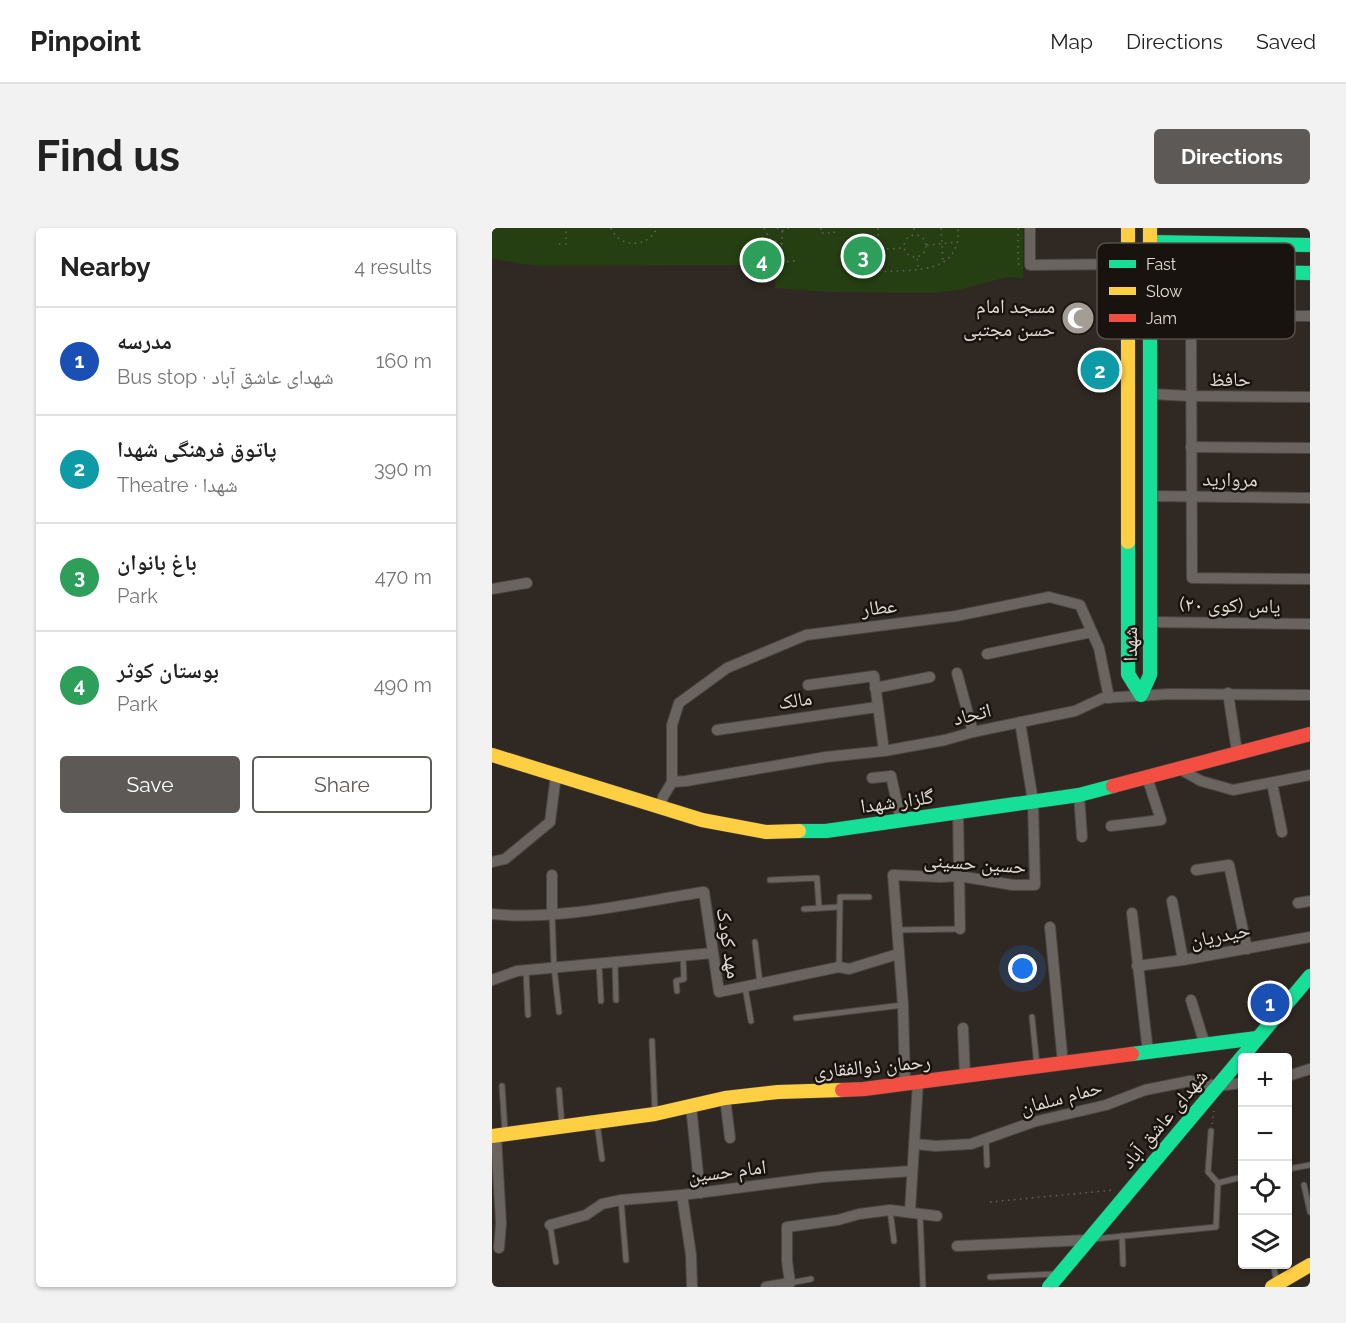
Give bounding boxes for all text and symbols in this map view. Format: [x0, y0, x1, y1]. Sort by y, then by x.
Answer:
text: Pinpoint [30, 25, 141, 58]
text: Map [1050, 29, 1093, 54]
text: Directions [1126, 29, 1223, 54]
text: Saved [1256, 29, 1316, 54]
button: Directions [1154, 129, 1310, 184]
text: Find us [36, 132, 180, 181]
pin: 3 [844, 234, 883, 279]
pin: 4 [742, 237, 782, 282]
legend [1097, 243, 1295, 339]
text: Nearby [60, 252, 150, 282]
text: 4 results [354, 255, 432, 279]
text: Fast [1146, 255, 1177, 274]
text: Slow [1146, 282, 1182, 301]
place label: مسجد امام حسن مجتبی [963, 294, 1055, 341]
mosque icon: مسجد امام حسن مجتبی [1060, 300, 1096, 336]
text: Jam [1146, 309, 1177, 328]
text: مدرسه [117, 328, 172, 354]
pin: 2 [1080, 348, 1120, 392]
text: 1 [75, 349, 84, 373]
text: 160 m [376, 349, 432, 373]
text: Bus stop · شهدای عاشق آباد [117, 365, 334, 389]
street label: حافظ [1209, 367, 1251, 391]
text: پاتوق فرهنگی شهدا [117, 436, 276, 462]
text: 2 [74, 457, 85, 481]
text: 390 m [374, 457, 432, 481]
street label: مروارید [1202, 467, 1258, 491]
text: Theatre · شهدا [117, 473, 238, 497]
text: باغ بانوان [117, 549, 197, 575]
text: 3 [74, 565, 85, 589]
text: 470 m [375, 565, 432, 589]
text: Park [117, 584, 158, 608]
street label: یاس (کوی ۲۰) [1179, 592, 1281, 618]
street label: عطار [859, 593, 898, 621]
street label: شهدا [1118, 626, 1142, 662]
text: بوستان کوثر [117, 657, 219, 683]
text: 4 [74, 673, 85, 697]
text: 490 m [374, 673, 432, 697]
street label: مالک [777, 686, 813, 714]
text: Park [117, 692, 158, 716]
street label: اتحاد [951, 698, 993, 730]
button: Save [60, 756, 240, 813]
button: Share [252, 756, 432, 813]
street label: گلزار شهدا [859, 784, 935, 818]
street label: حسین حسینی [923, 847, 1027, 879]
street label: مهد کودک [712, 906, 746, 980]
street label: حیدریان [1188, 917, 1252, 953]
your location [1008, 954, 1037, 983]
pin: 1 [1250, 980, 1290, 1026]
street label: رحمان ذوالفقاری [812, 1049, 932, 1083]
map controls [1238, 1053, 1292, 1269]
button: + [1238, 1053, 1292, 1107]
street label: شهدای عاشق آباد [1115, 1064, 1213, 1174]
street label: حمام سلمان [1017, 1074, 1105, 1121]
button: − [1238, 1107, 1292, 1161]
street label: امام حسین [686, 1154, 768, 1190]
button: locate [1238, 1161, 1292, 1215]
button: layers [1238, 1215, 1292, 1269]

